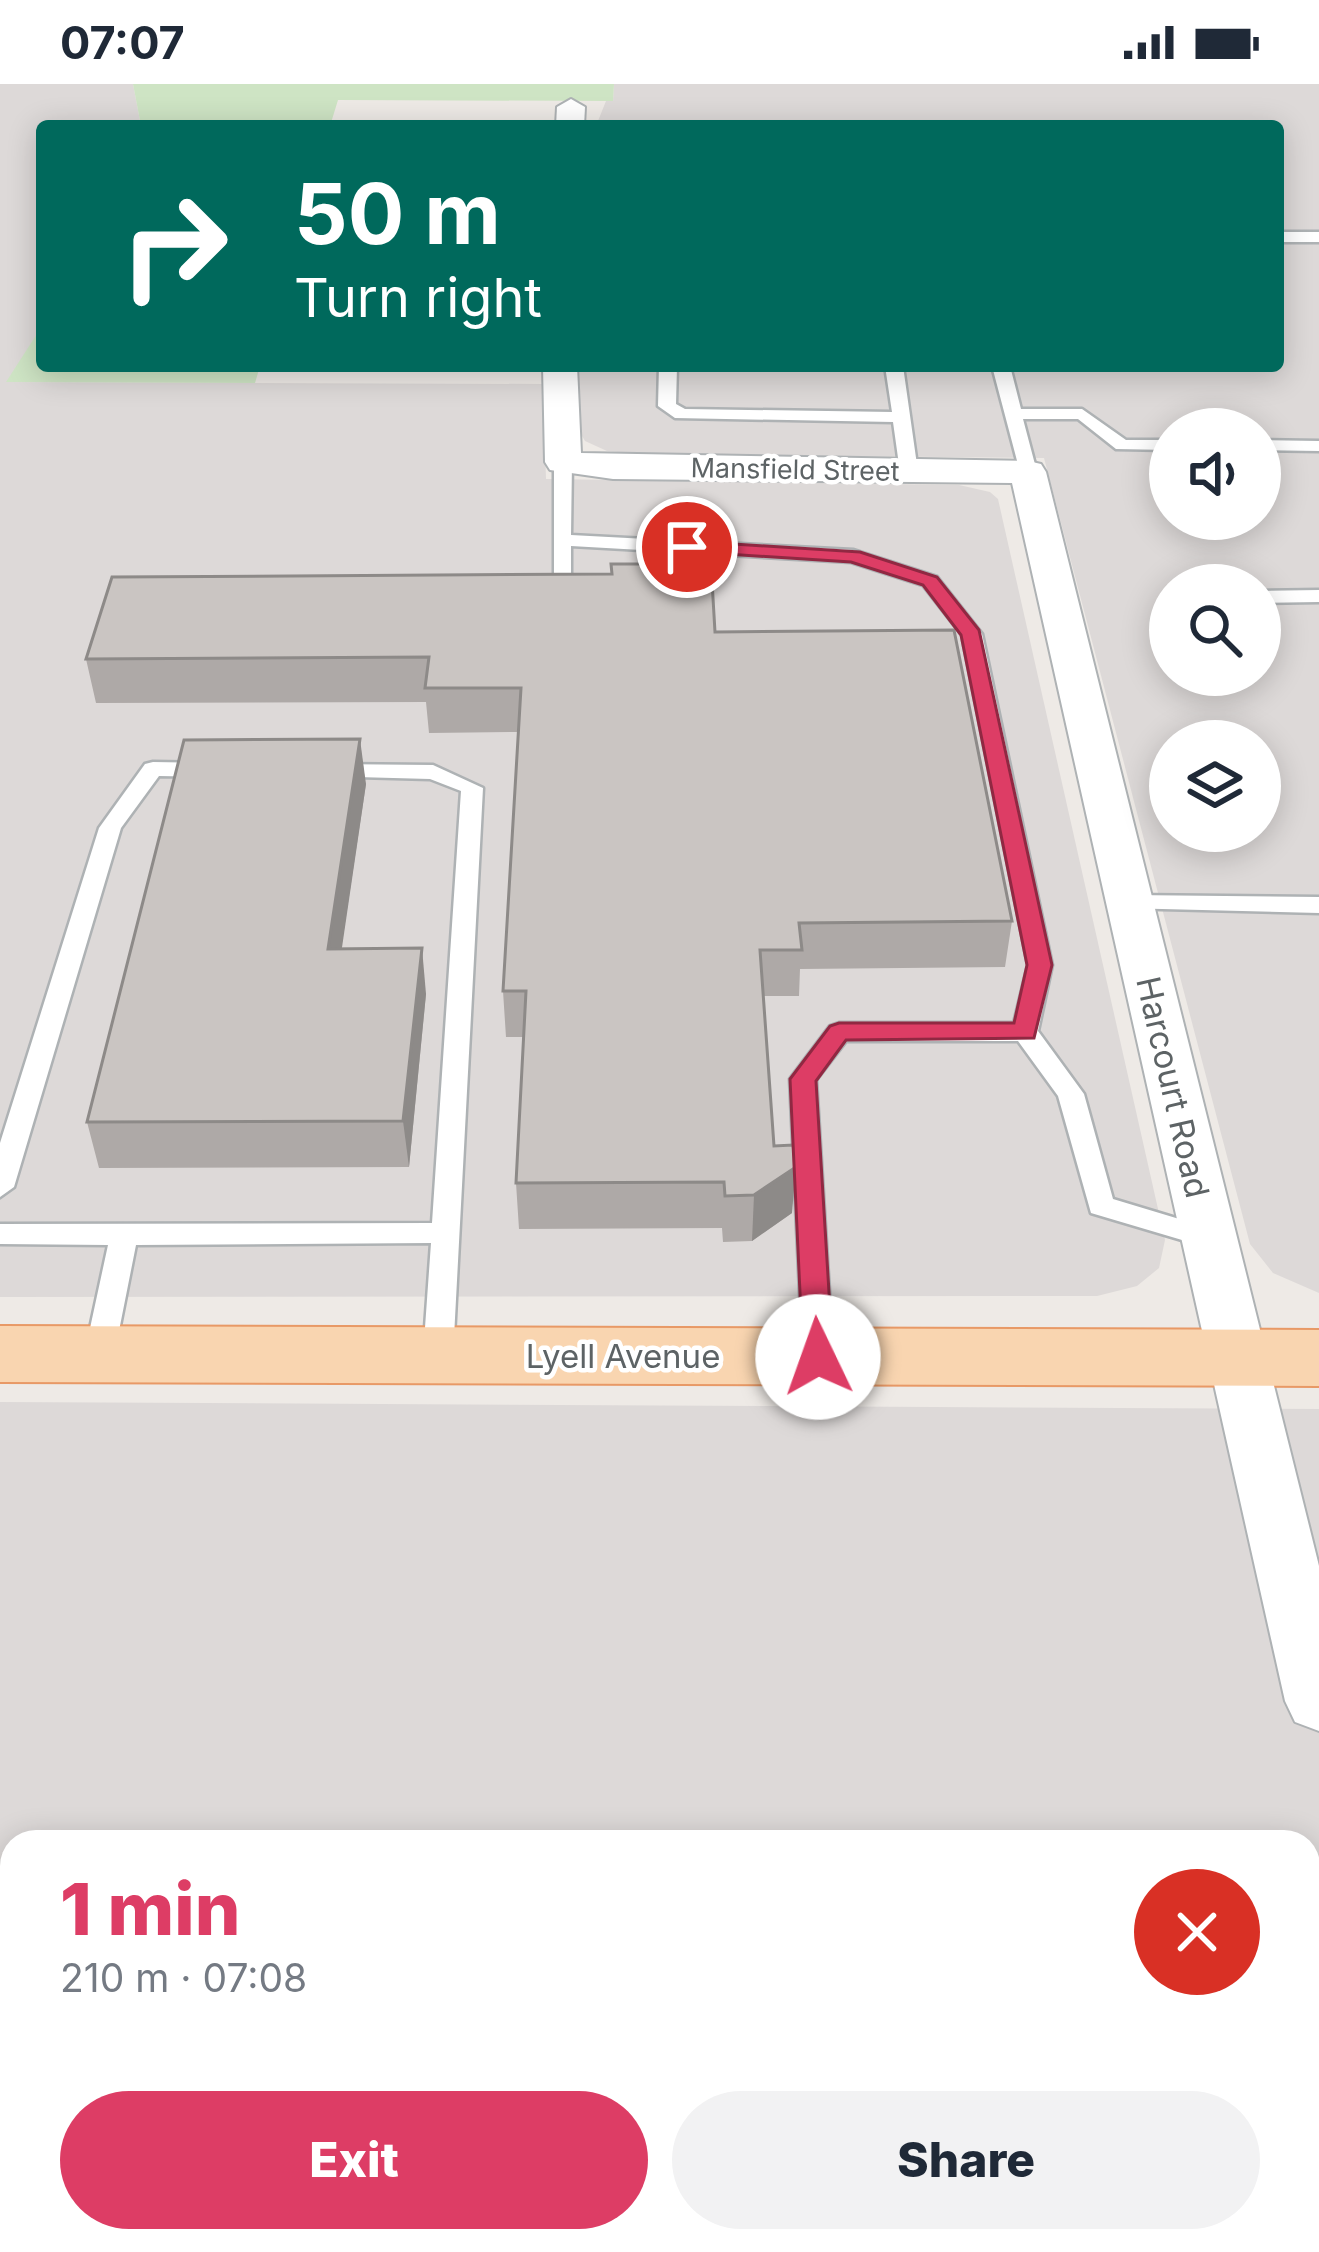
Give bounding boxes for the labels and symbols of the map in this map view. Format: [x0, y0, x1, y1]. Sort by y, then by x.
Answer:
street label: Mansfield Street [690, 451, 900, 488]
pin [636, 496, 738, 598]
street label: Harcourt Road [1128, 973, 1218, 1201]
position arrow [755, 1294, 881, 1420]
street label: Lyell Avenue [526, 1336, 720, 1376]

